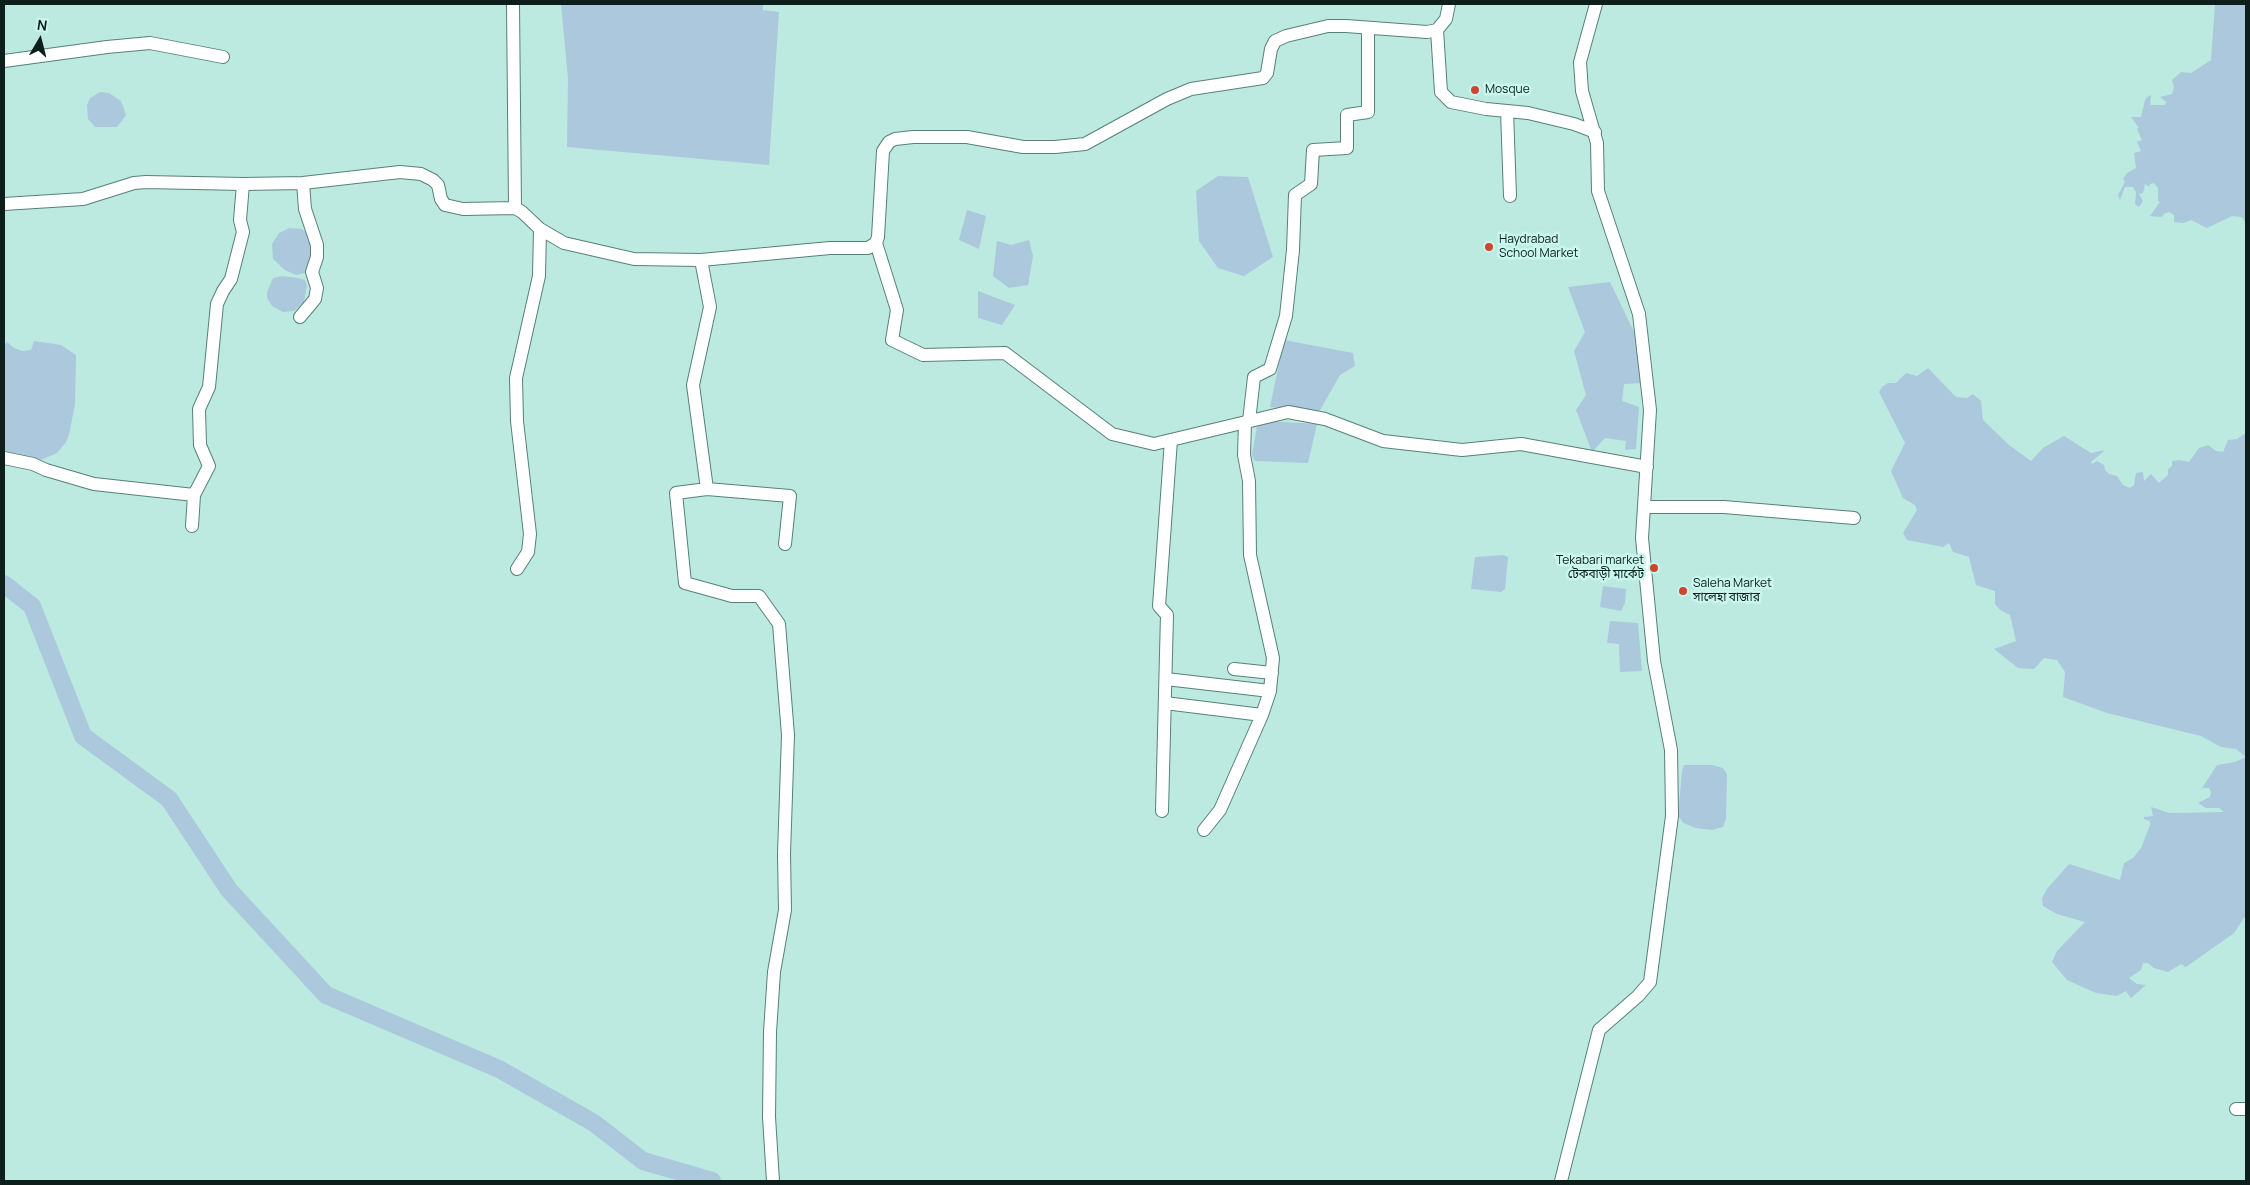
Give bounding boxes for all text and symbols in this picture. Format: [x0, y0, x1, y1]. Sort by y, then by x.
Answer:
north arrow [15, 15, 65, 65]
text: N [36, 15, 48, 35]
place label: Mosque [1485, 83, 1530, 97]
marker: Mosque [1469, 84, 1481, 96]
place label: Haydrabad School Market [1499, 233, 1578, 261]
marker: Haydrabad School Market [1483, 241, 1495, 253]
place label: Tekabari market টেকবাড়ী মার্কেট [1556, 554, 1644, 582]
marker: Tekabari market টেকবাড়ী মার্কেট [1648, 562, 1660, 574]
place label: Saleha Market সালেহা বাজার [1693, 577, 1772, 605]
marker: Saleha Market সালেহা বাজার [1677, 585, 1689, 597]

